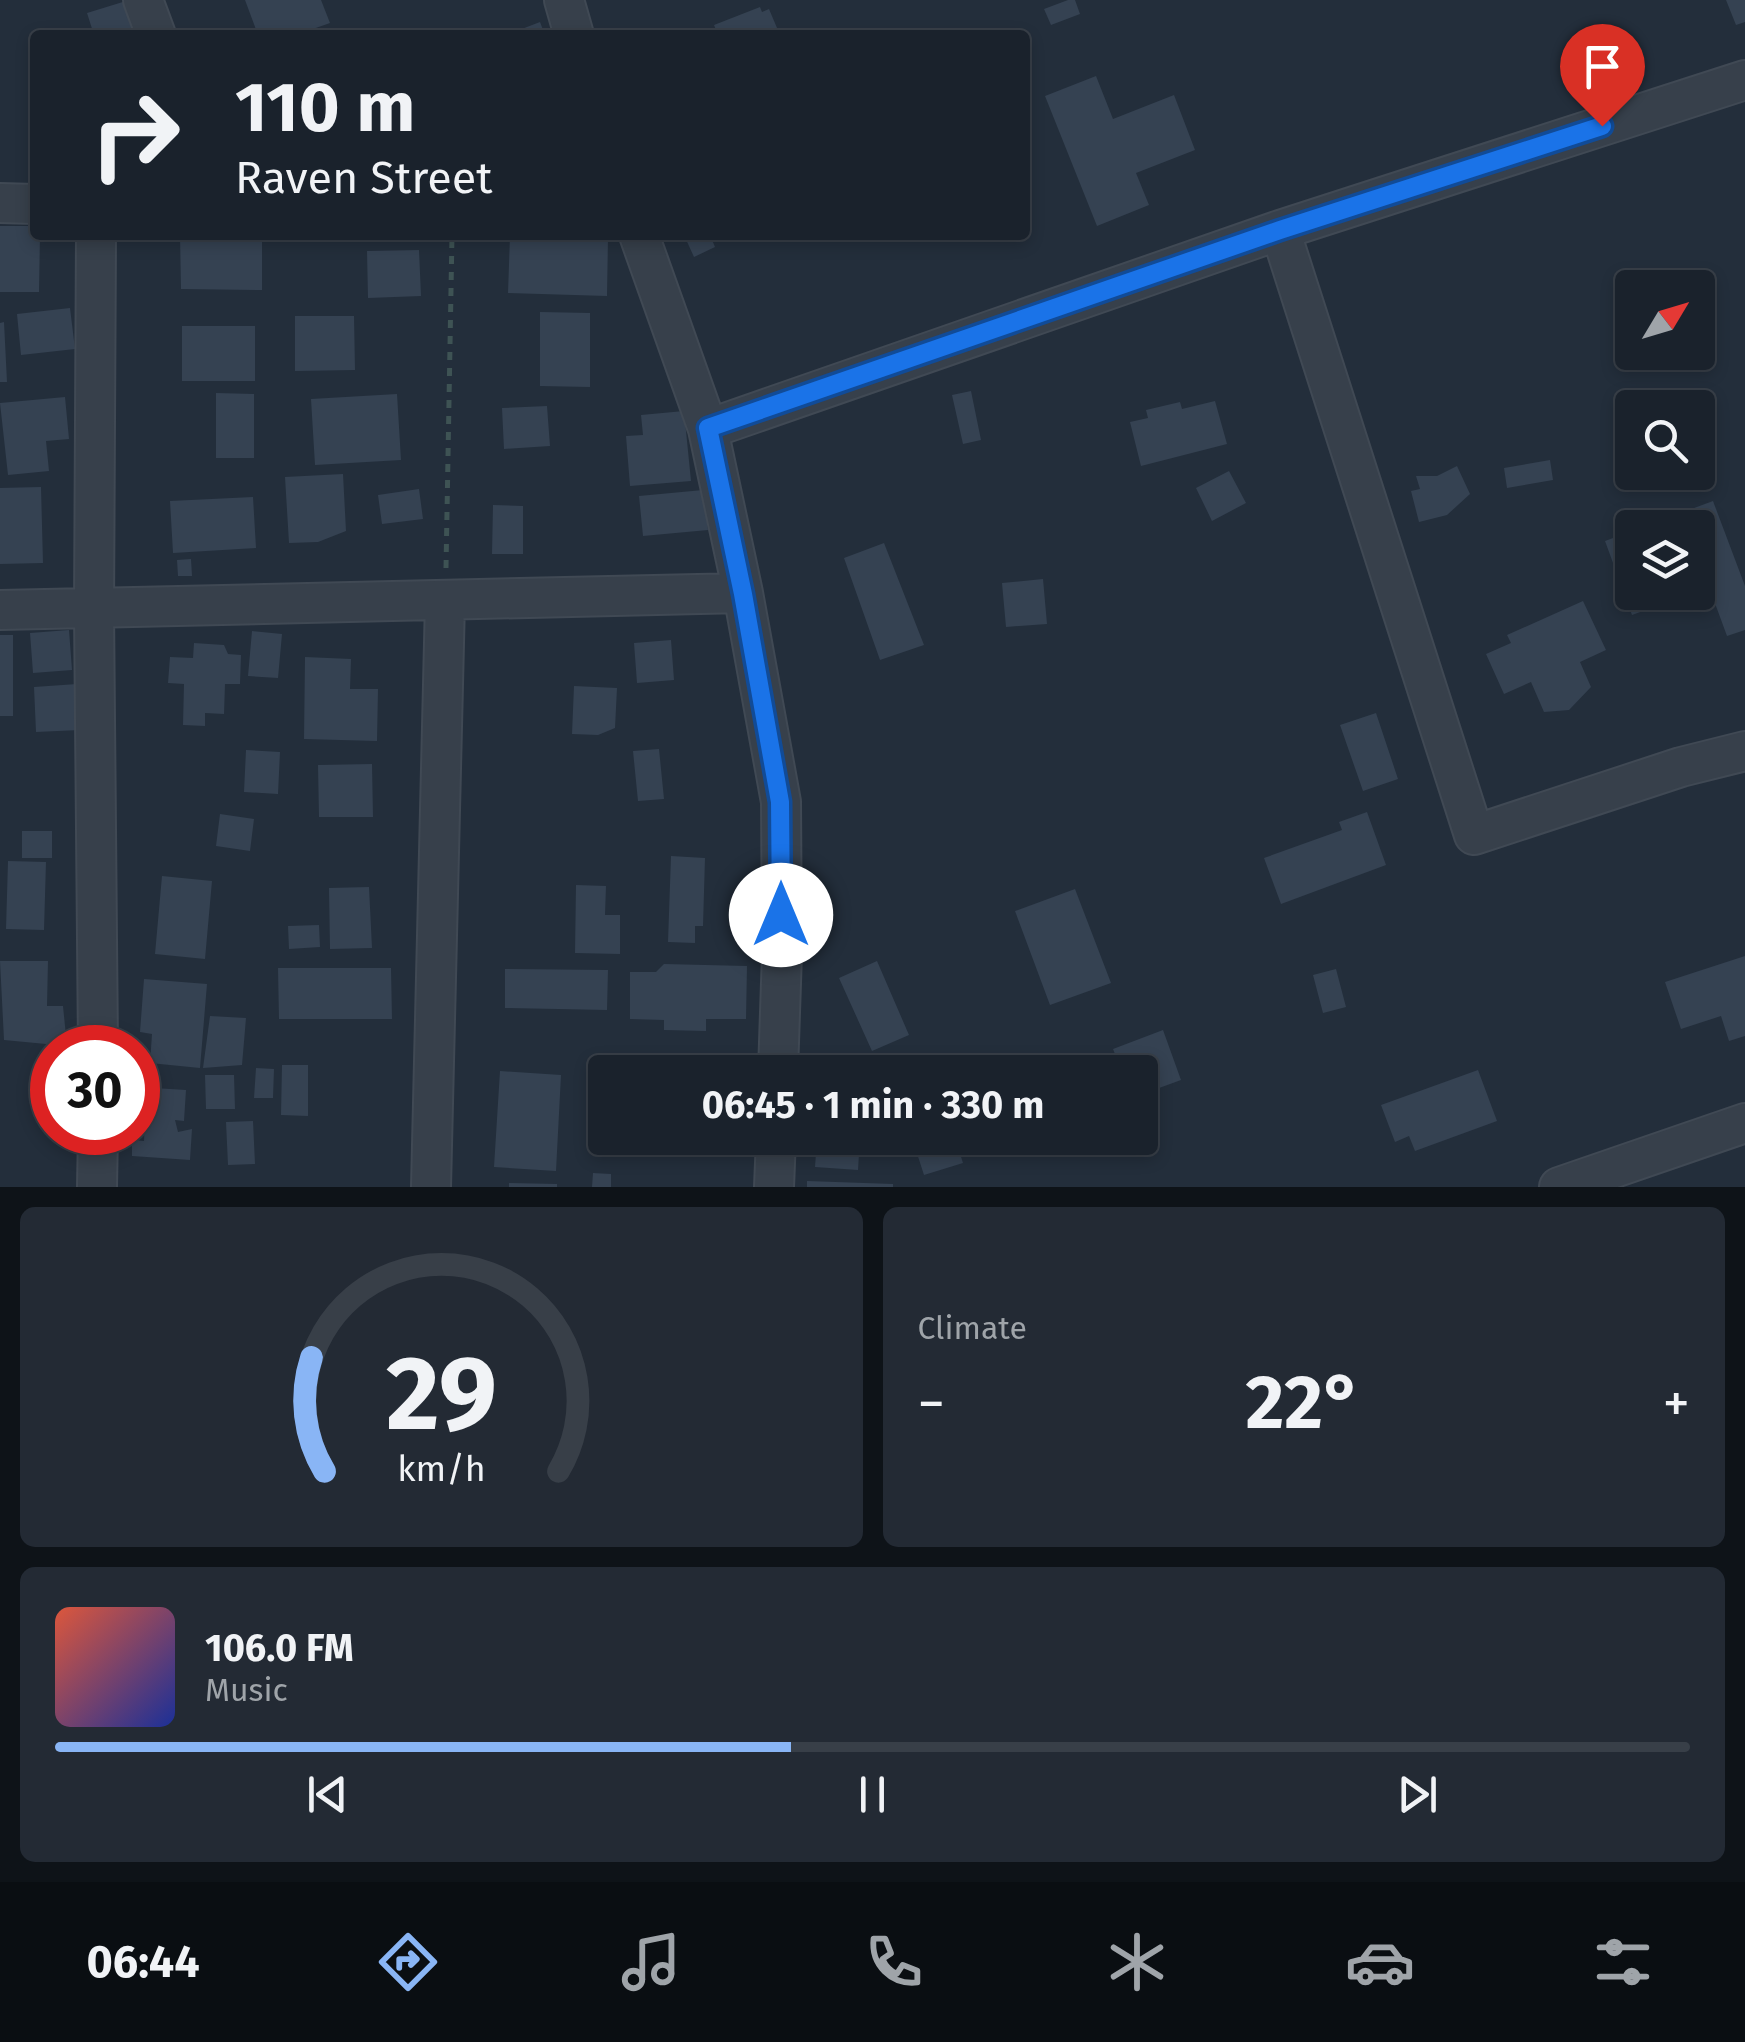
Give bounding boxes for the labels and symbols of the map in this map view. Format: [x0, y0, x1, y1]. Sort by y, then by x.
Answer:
pin [1560, 24, 1645, 127]
north arrow [1615, 270, 1715, 370]
position arrow [729, 863, 833, 967]
speed limit sign: 30 [30, 1025, 160, 1155]

